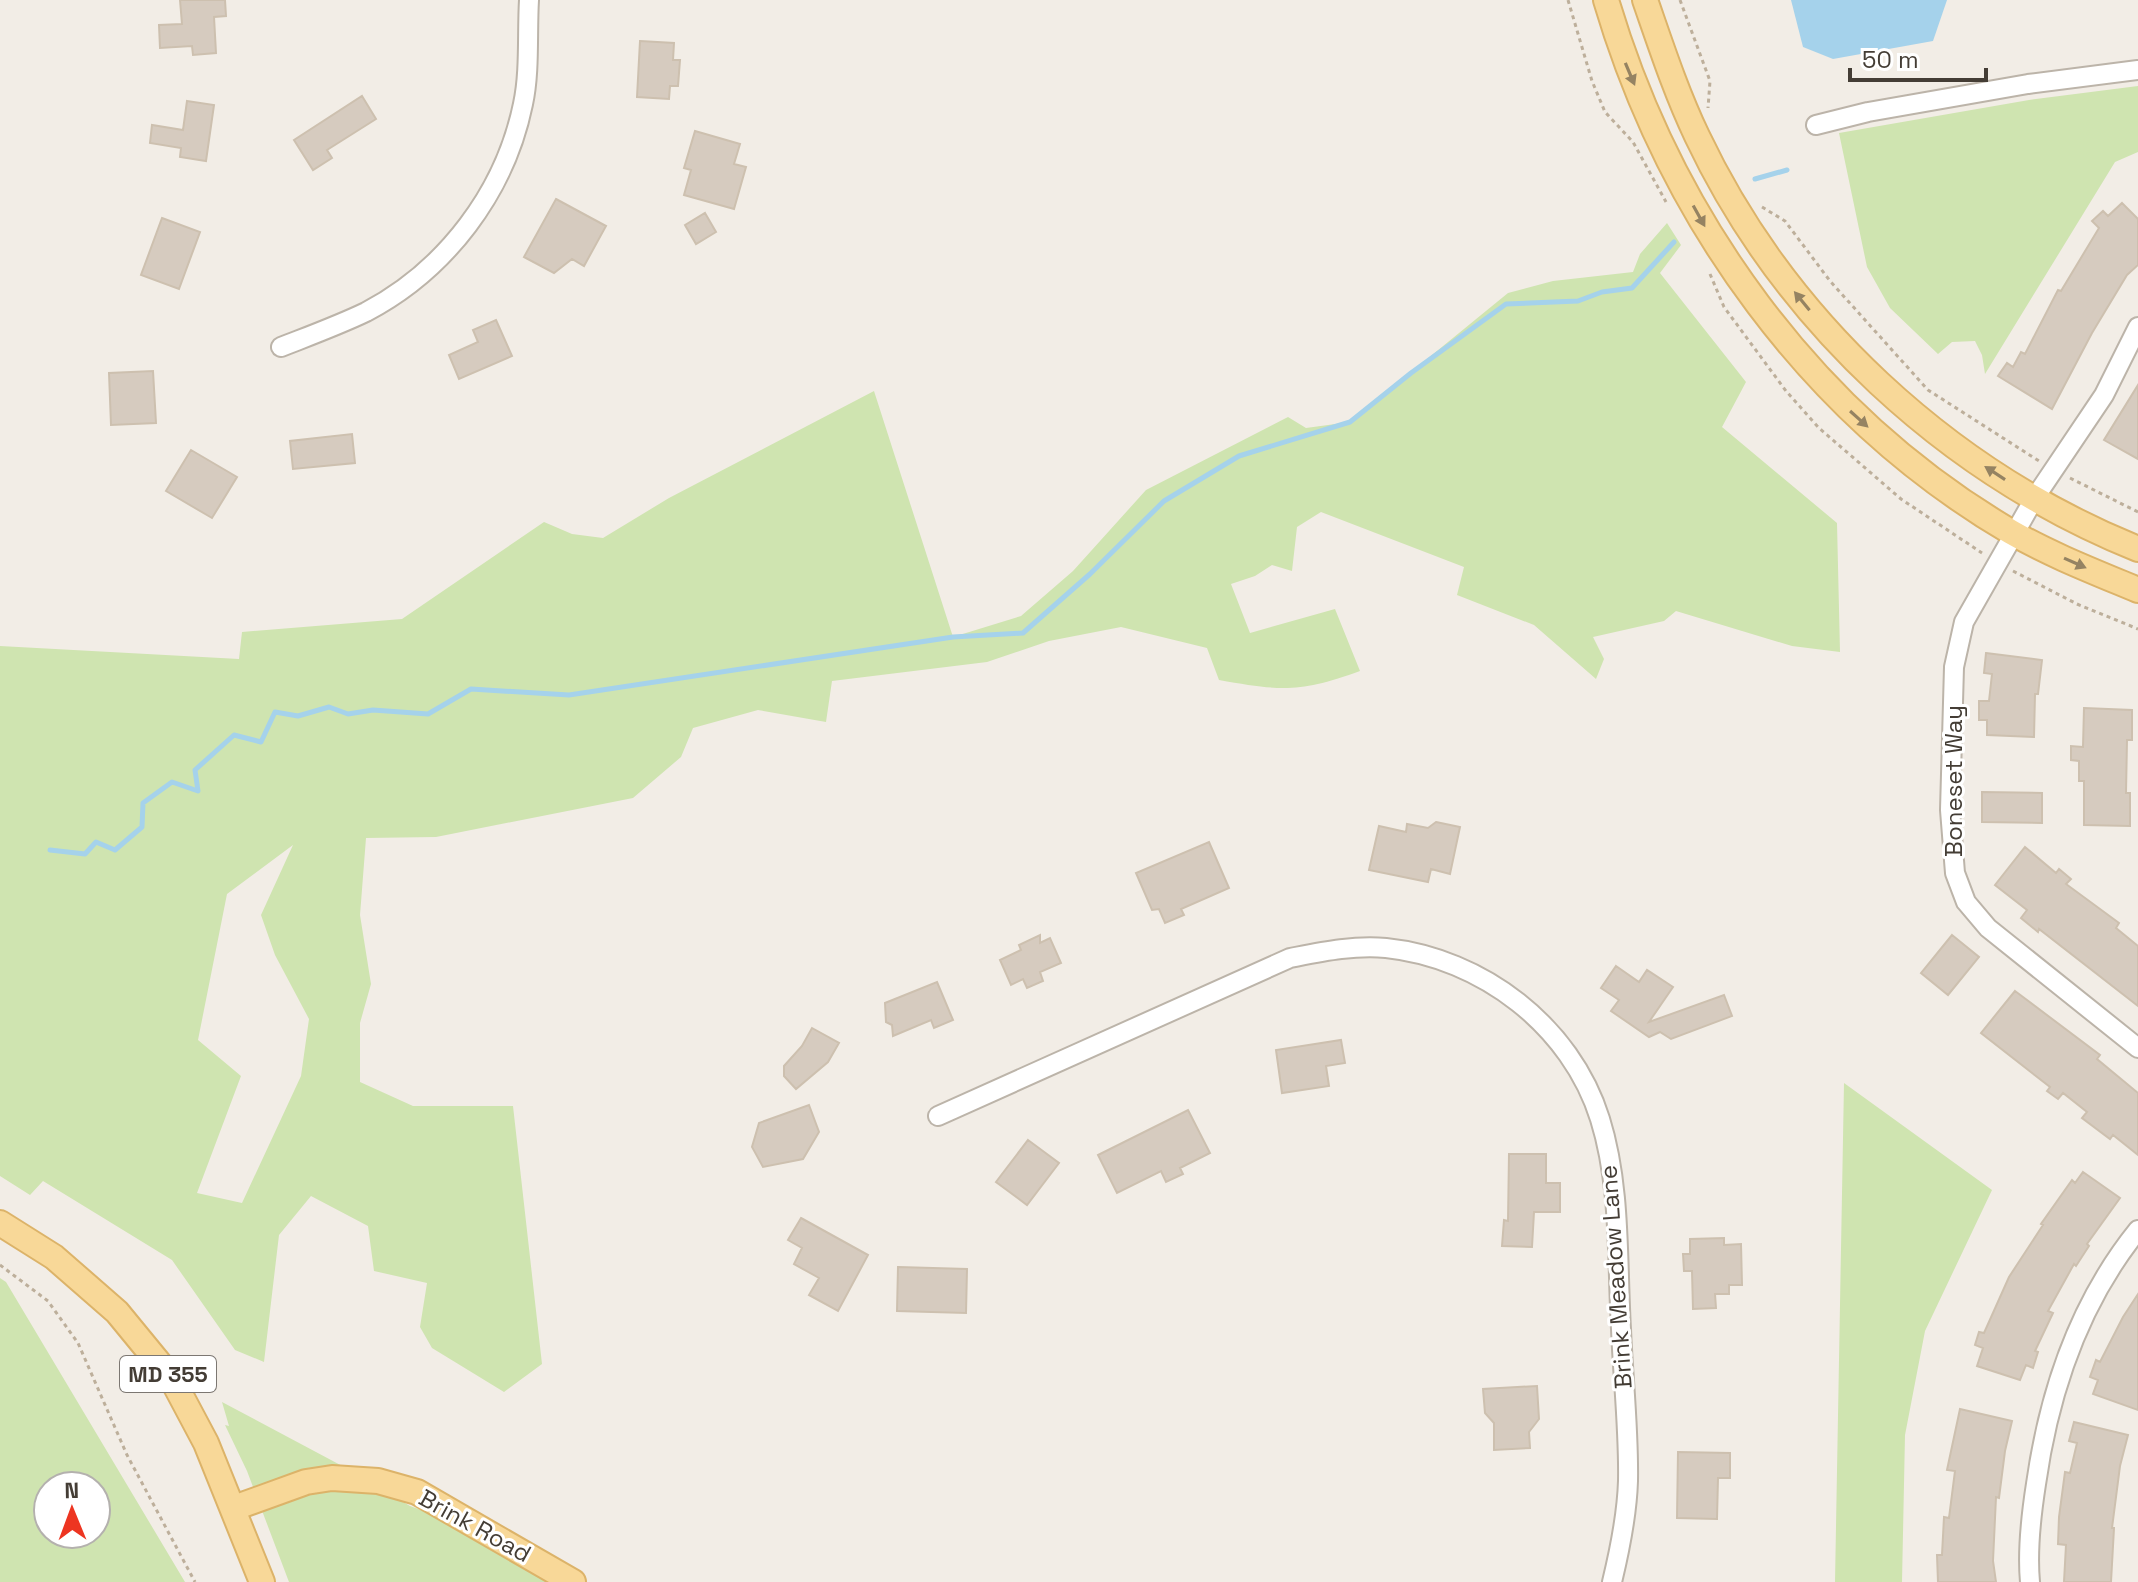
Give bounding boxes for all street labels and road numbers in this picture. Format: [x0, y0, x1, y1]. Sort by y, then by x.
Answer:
street label: Boneset Way [1938, 705, 1969, 857]
street label: Brink Meadow Lane [1592, 1164, 1639, 1390]
road number: MD 355 [120, 1356, 216, 1392]
street label: Brink Road [414, 1482, 537, 1569]

